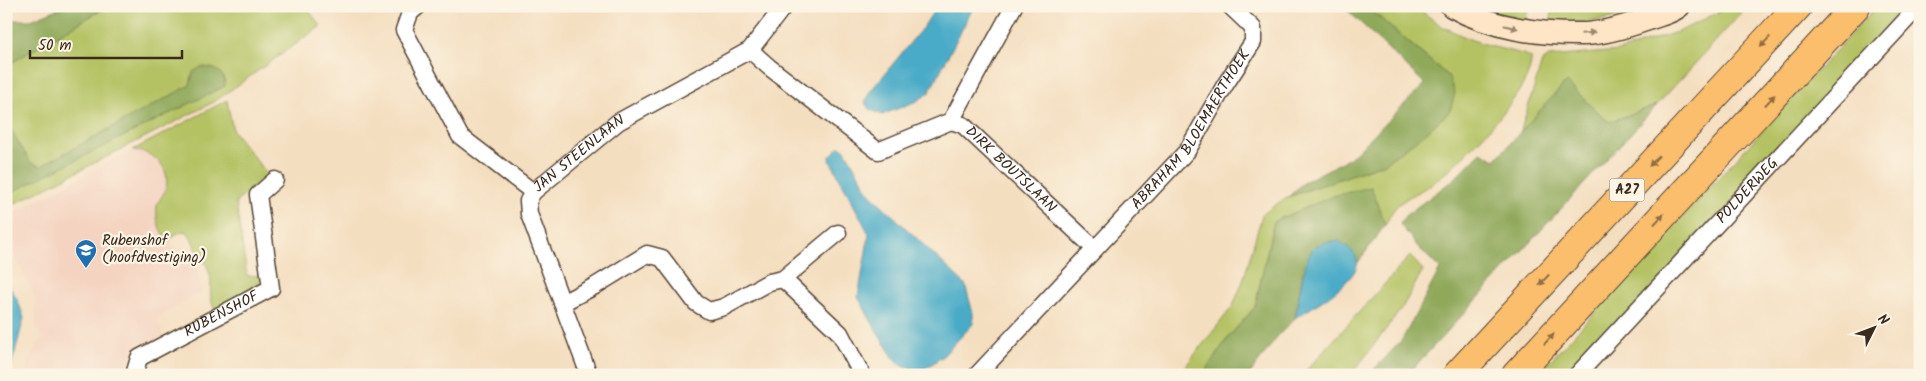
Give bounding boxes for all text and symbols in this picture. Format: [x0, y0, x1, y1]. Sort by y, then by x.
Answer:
one-way arrow [1504, 23, 1519, 31]
scale bar [30, 28, 182, 60]
one-way arrow [1580, 29, 1596, 37]
text: 50 m [38, 34, 72, 58]
one-way arrow [1759, 36, 1771, 48]
street label: ABRAHAM BLOEMAERTHOEK [1126, 45, 1257, 215]
one-way arrow [1764, 94, 1776, 106]
street label: JAN STEENLAAN [528, 109, 629, 199]
street label: DIRK BOUTSLAAN [959, 120, 1062, 219]
street label: POLDERWEG [1711, 153, 1784, 229]
one-way arrow [1648, 155, 1660, 167]
road number: A27 [1610, 178, 1644, 202]
one-way arrow [1654, 213, 1665, 226]
place label: Rubenshof (hoofdvestiging) [102, 229, 206, 270]
school or university icon: Rubenshof (hoofdvestiging) [74, 238, 98, 269]
one-way arrow [1538, 274, 1550, 286]
street label: RUBENSHOF [180, 284, 264, 344]
north arrow [1848, 304, 1898, 354]
text: N [1872, 309, 1894, 331]
one-way arrow [1543, 333, 1555, 345]

